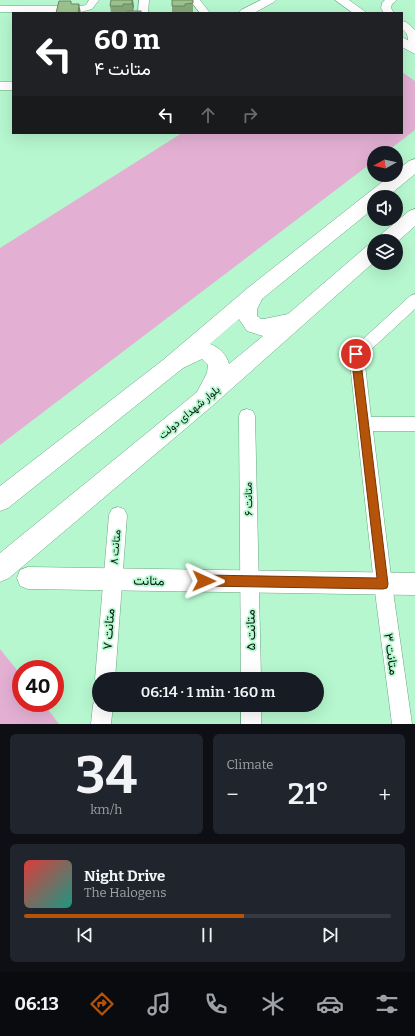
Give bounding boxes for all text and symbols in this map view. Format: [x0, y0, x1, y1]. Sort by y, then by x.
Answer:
text: 60 m [94, 23, 160, 56]
icon: left [28, 28, 80, 80]
text: متانت ۴ [94, 58, 151, 80]
icon: left [155, 104, 177, 126]
icon: ahead [197, 104, 219, 126]
icon: right [239, 104, 261, 126]
north arrow [367, 146, 403, 182]
map controls [367, 146, 403, 270]
button: sound [367, 190, 403, 226]
button: layers [367, 234, 403, 270]
pin [339, 337, 373, 371]
icon: arrive [345, 343, 367, 365]
street label: بلوار شهدای دولت [156, 383, 223, 442]
street label: متانت ۶ [242, 482, 255, 516]
street label: متانت ۸ [107, 529, 124, 565]
position arrow [183, 560, 225, 602]
street label: متانت [133, 573, 165, 588]
street label: متانت ۷ [100, 608, 117, 650]
street label: متانت ۵ [243, 609, 258, 651]
street label: متانت ۳ [381, 632, 402, 676]
speed limit sign: 40 [12, 660, 64, 712]
text: 06:14 · 1 min · 160 m [141, 683, 275, 701]
text: 34 [75, 744, 137, 807]
text: Climate [227, 757, 273, 772]
text: 21° [288, 776, 329, 812]
text: − [227, 781, 239, 808]
text: + [378, 781, 391, 808]
text: km/h [90, 802, 122, 817]
text: Night Drive [84, 867, 165, 885]
text: The Halogens [84, 885, 166, 900]
icon: previous [74, 924, 96, 946]
icon: pause [196, 924, 218, 946]
icon: next [319, 924, 341, 946]
icon: directions [88, 990, 116, 1018]
icon: music [145, 990, 173, 1018]
icon: phone [202, 990, 230, 1018]
icon: climate [259, 990, 287, 1018]
icon: car [316, 990, 344, 1018]
icon: filters [373, 990, 401, 1018]
text: 06:13 [14, 993, 59, 1015]

